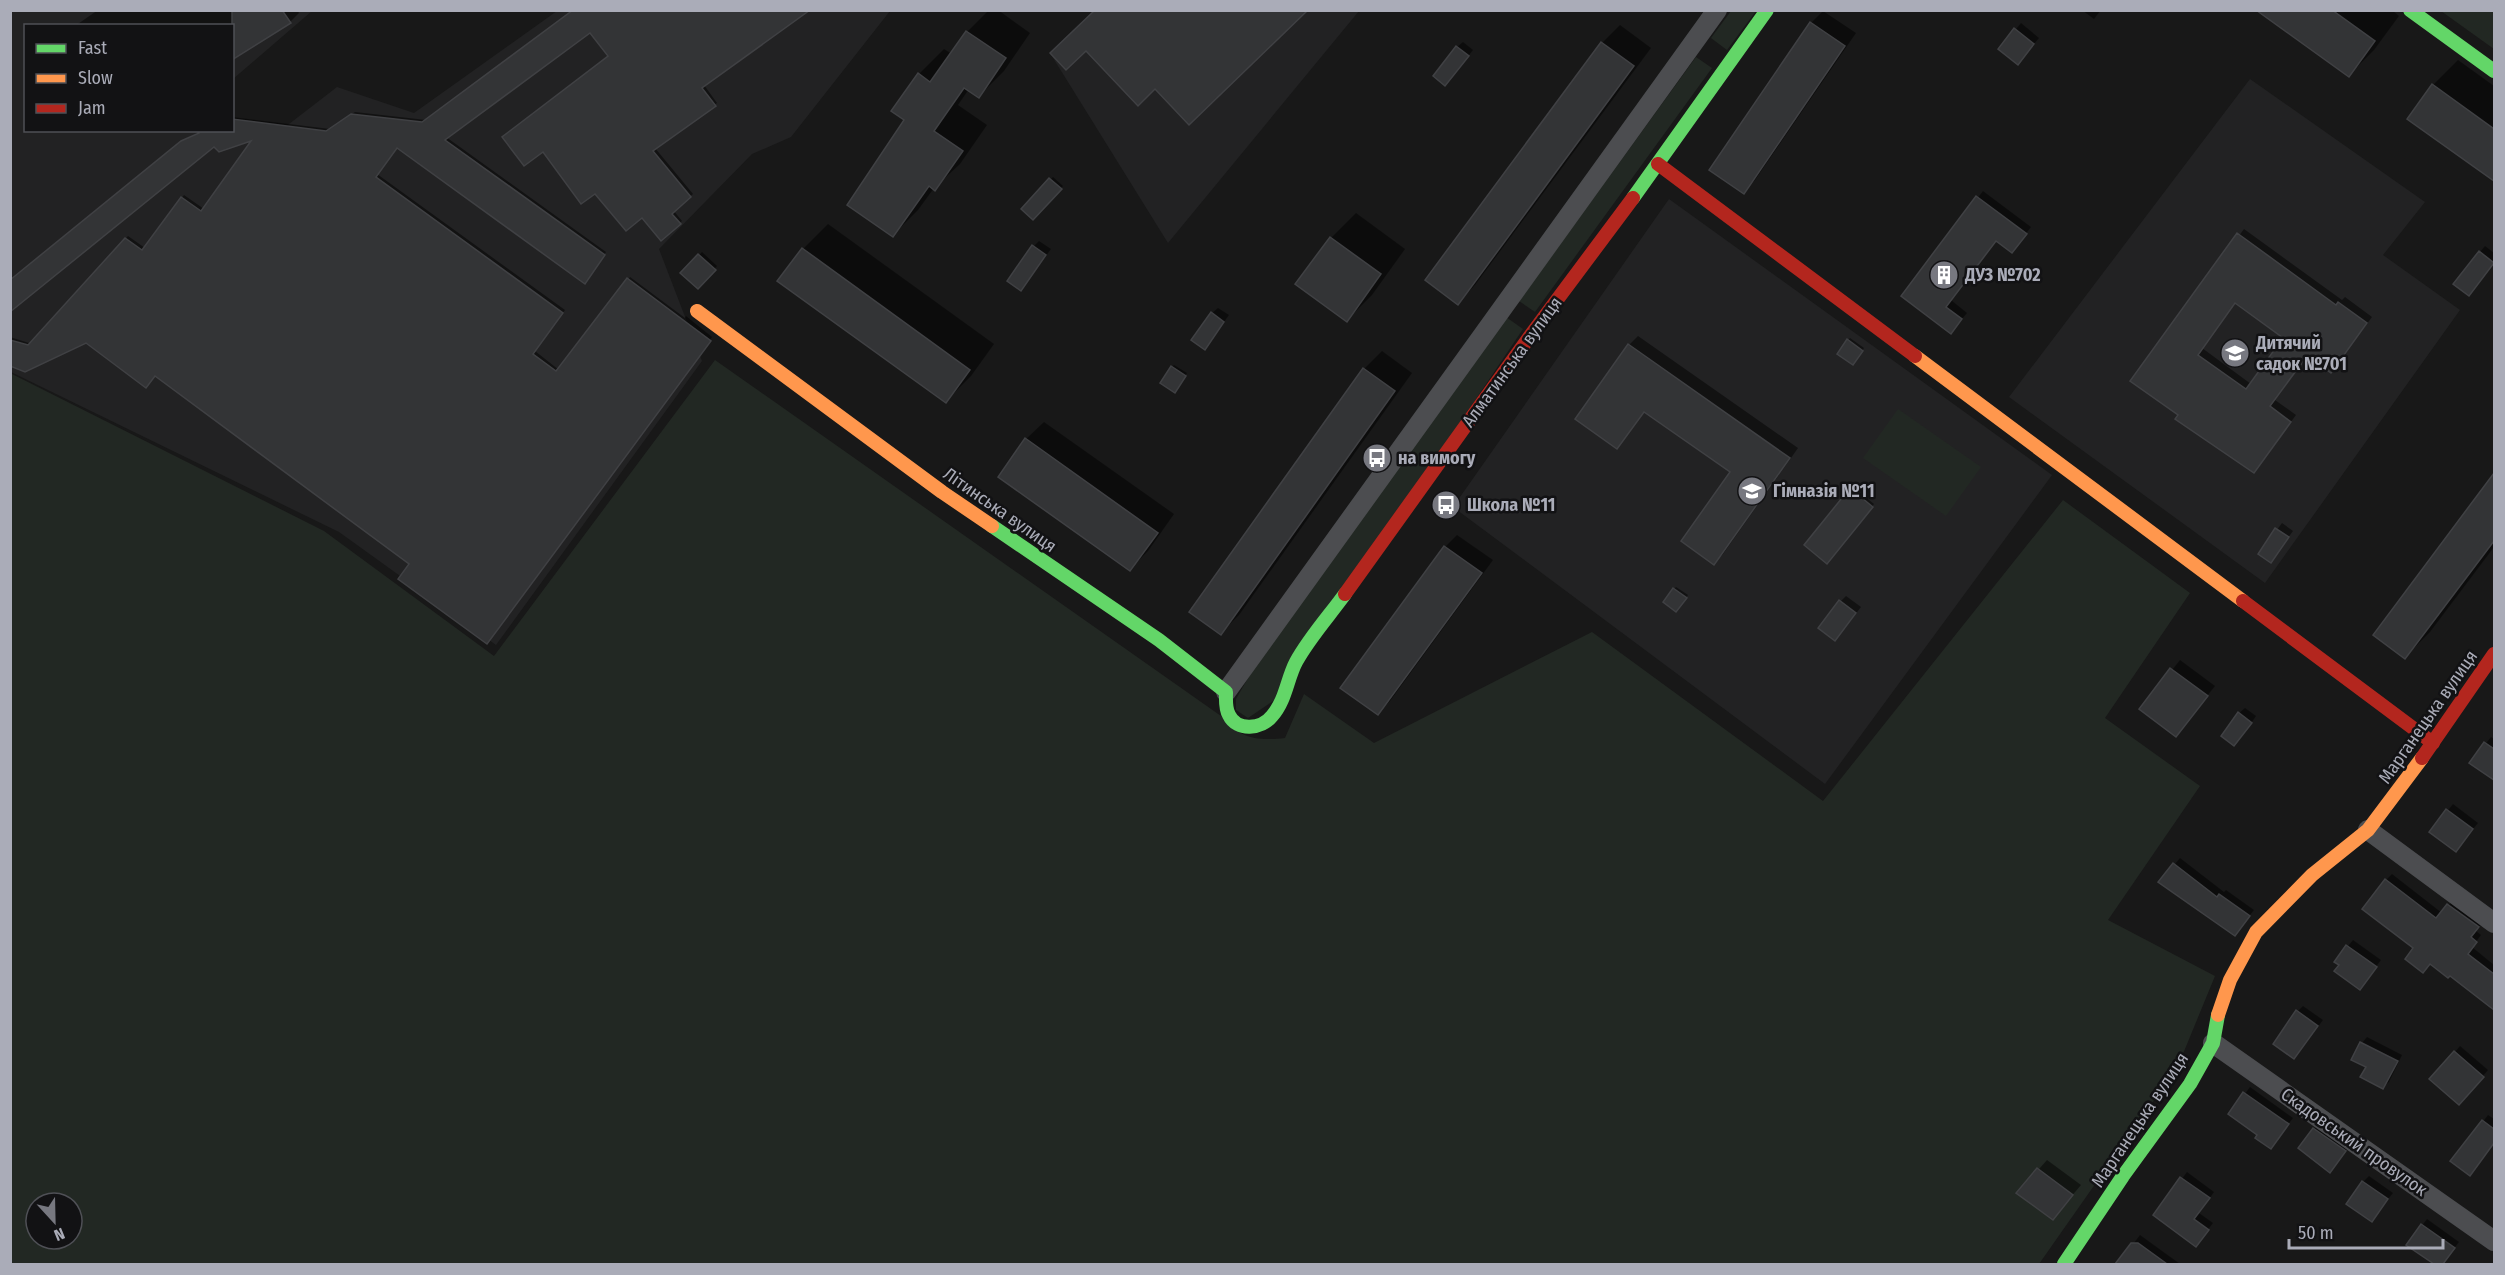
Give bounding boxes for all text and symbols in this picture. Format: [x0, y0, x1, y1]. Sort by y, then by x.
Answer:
legend [24, 24, 234, 132]
text: Fast [78, 37, 107, 59]
text: Slow [78, 67, 113, 89]
text: Jam [78, 97, 106, 119]
building icon: ДУЗ №702 [1928, 259, 1960, 291]
place label: ДУЗ №702 [1964, 264, 2041, 286]
street label: Алматинська вулиця [1457, 292, 1567, 432]
place label: Дитячий садок №701 [2255, 332, 2347, 375]
school or university icon: Дитячий садок №701 [2219, 337, 2251, 369]
bus stop icon: на вимогу [1361, 442, 1393, 474]
place label: на вимогу [1398, 447, 1476, 469]
street label: Літинська вулиця [939, 463, 1061, 557]
school or university icon: Гімназія №11 [1736, 475, 1768, 507]
place label: Гімназія №11 [1773, 480, 1875, 502]
bus stop icon: Школа №11 [1430, 489, 1462, 521]
place label: Школа №11 [1467, 494, 1555, 516]
street label: Марганецька вулиця [2374, 646, 2482, 788]
street label: Марганецька вулиця [2087, 1048, 2193, 1192]
street label: Скадовський провулок [2277, 1083, 2432, 1201]
north arrow [24, 1191, 84, 1251]
scale bar [2289, 1212, 2444, 1250]
text: 50 m [2298, 1222, 2334, 1244]
text: N [51, 1224, 67, 1245]

